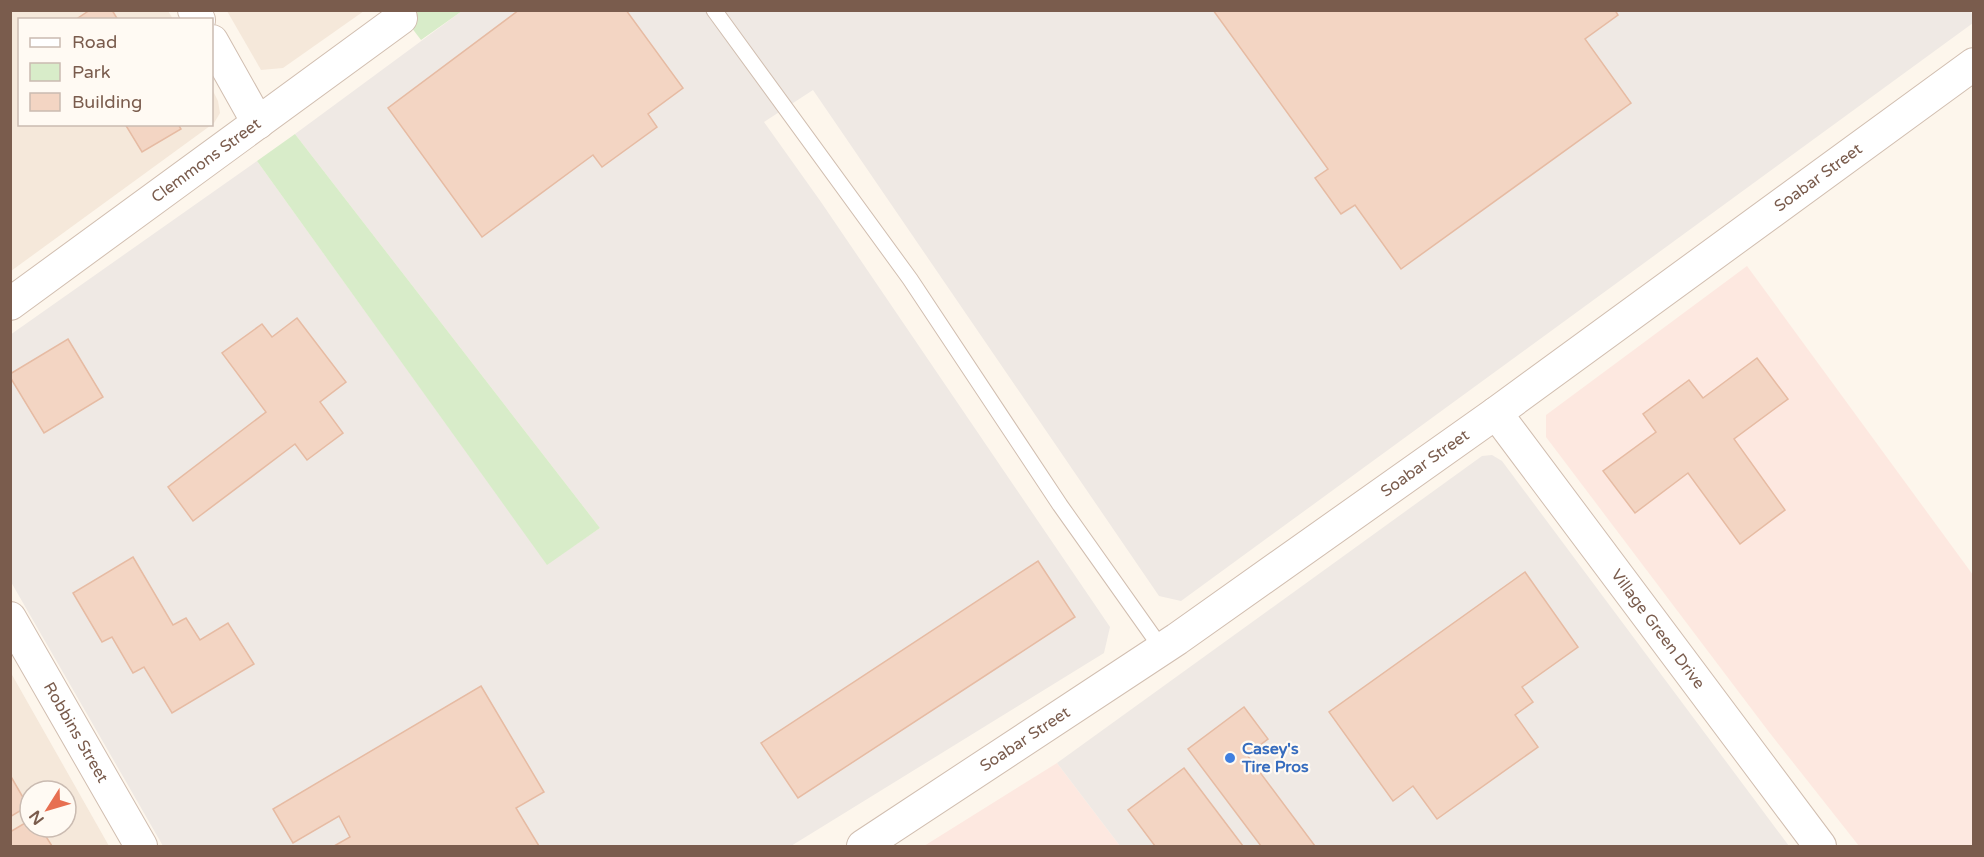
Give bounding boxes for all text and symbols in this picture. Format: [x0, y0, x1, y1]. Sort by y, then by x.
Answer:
legend [18, 18, 213, 126]
text: Road [72, 31, 117, 53]
text: Park [72, 61, 111, 83]
text: Building [72, 91, 142, 113]
street label: Clemmons Street [147, 114, 265, 207]
street label: Soabar Street [1770, 139, 1866, 216]
street label: Soabar Street [1377, 425, 1473, 501]
street label: Village Green Drive [1606, 565, 1709, 693]
street label: Robbins Street [39, 679, 113, 786]
street label: Soabar Street [976, 702, 1074, 776]
place label: Casey's Tire Pros [1241, 739, 1309, 777]
marker: Casey's Tire Pros [1223, 751, 1237, 765]
north arrow [18, 779, 78, 839]
text: N [25, 806, 49, 829]

